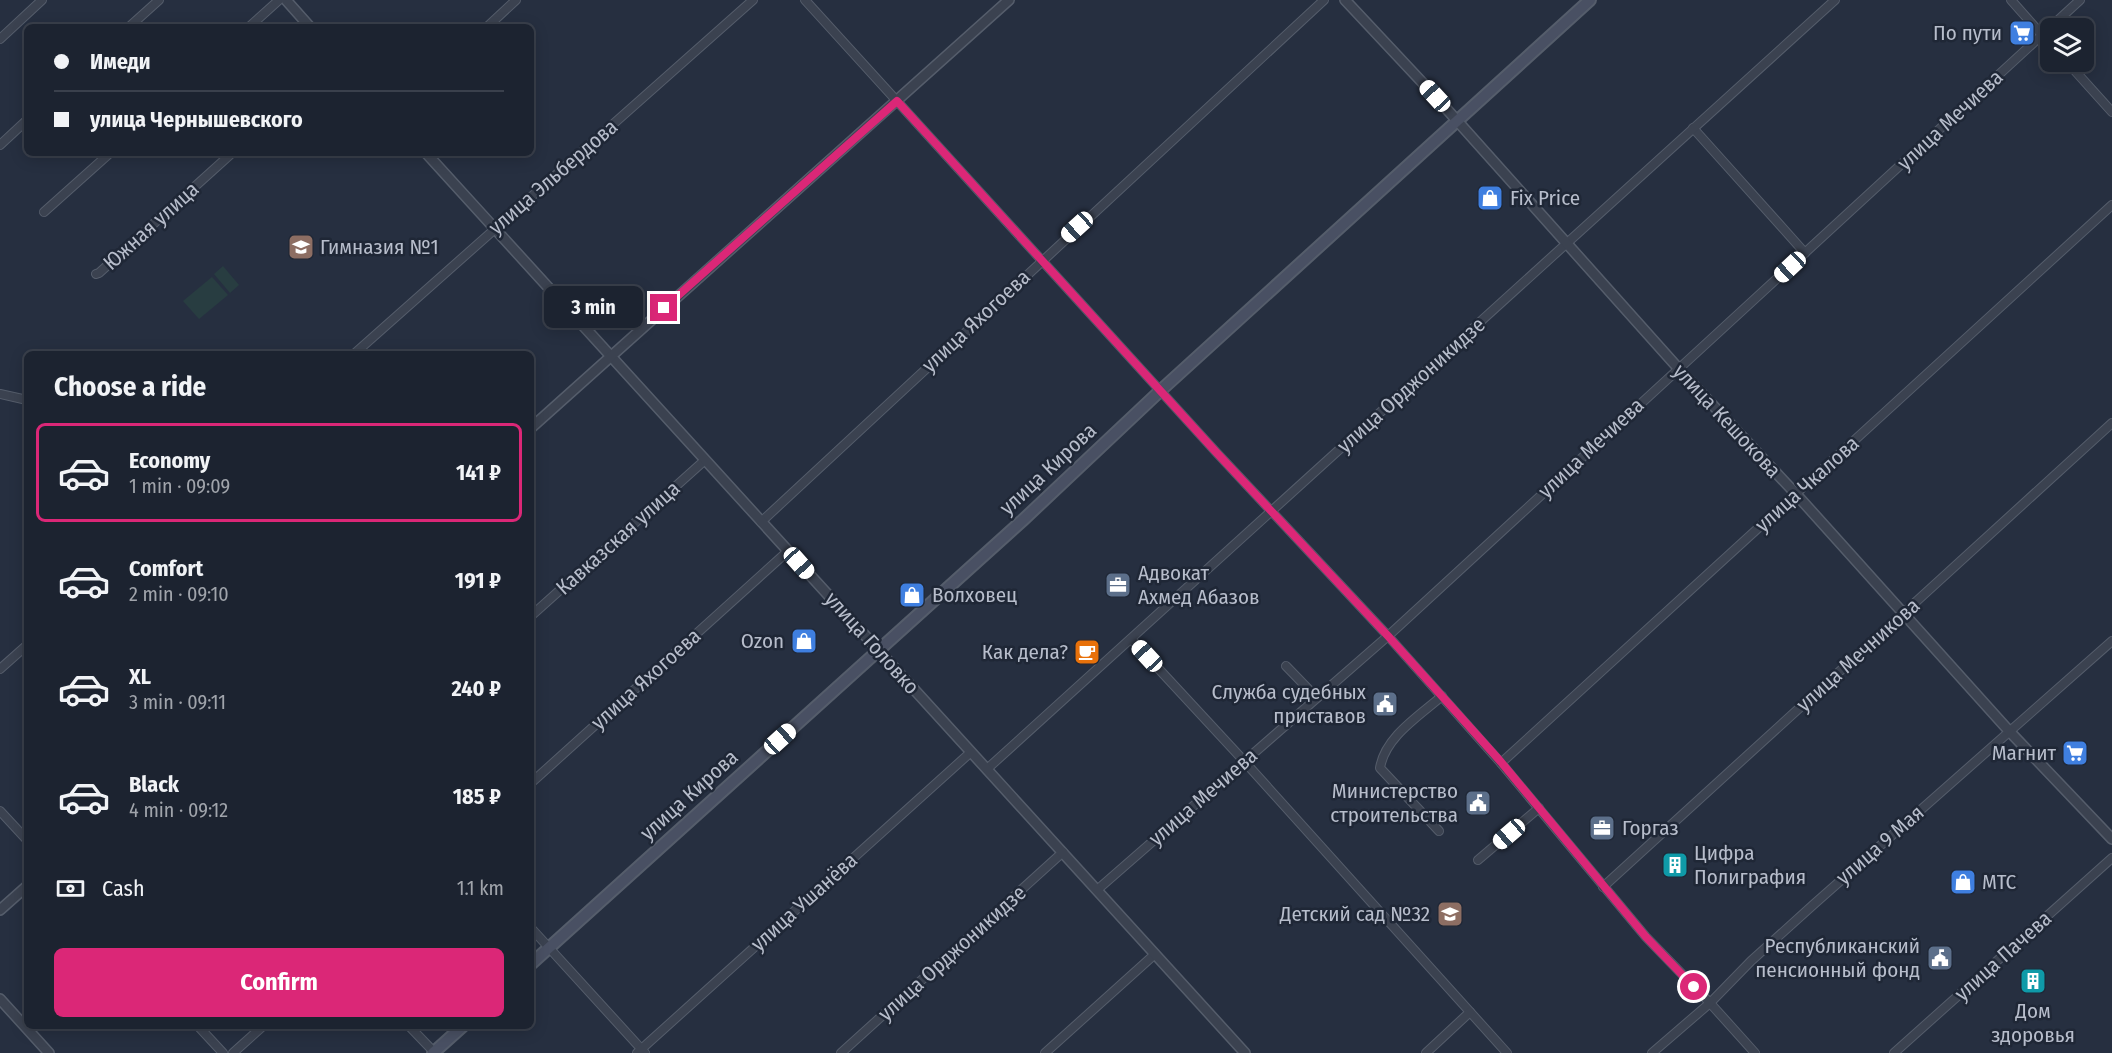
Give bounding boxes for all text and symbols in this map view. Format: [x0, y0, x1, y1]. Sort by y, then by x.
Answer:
supermarket icon: По пути [2007, 18, 2037, 48]
map controls [2040, 18, 2094, 72]
button: layers [2040, 18, 2094, 72]
place label: По пути [1933, 20, 2002, 46]
text: Имеди [90, 48, 151, 75]
street label: улица Мечиева [1892, 64, 2008, 176]
car [1416, 77, 1454, 115]
text: улица Чернышевского [90, 106, 303, 133]
street label: улица Эльбердова [483, 114, 623, 240]
street label: Южная улица [98, 176, 204, 276]
shop icon: Fix Price [1475, 183, 1505, 213]
place label: Fix Price [1510, 185, 1580, 211]
car [1058, 208, 1096, 246]
school or university icon: Гимназия №1 [286, 232, 316, 262]
place label: Гимназия №1 [320, 234, 439, 260]
car [1771, 248, 1809, 286]
street label: улица Яхогоева [916, 264, 1036, 378]
callout: 3 min [544, 287, 643, 329]
route end [650, 294, 677, 321]
text: 3 min [571, 295, 616, 319]
street label: улица Орджоникидзе [1332, 312, 1490, 458]
street label: улица Кешокова [1668, 359, 1786, 483]
text: Choose a ride [54, 371, 206, 403]
street label: улица Мечиева [1533, 392, 1649, 504]
street label: улица Кирова [994, 418, 1102, 520]
street label: улица Чкалова [1749, 430, 1865, 538]
icon: car [57, 446, 111, 500]
text: Economy [129, 447, 210, 474]
text: 141 ₽ [456, 459, 501, 486]
text: 1 min · 09:09 [129, 474, 230, 498]
street label: Кавказская улица [551, 476, 685, 600]
car [780, 544, 818, 582]
icon: car [57, 554, 111, 608]
text: Comfort [129, 555, 203, 582]
place label: Адвокат Ахмед Абазов [1138, 560, 1260, 610]
text: 191 ₽ [455, 567, 501, 594]
office icon: Адвокат Ахмед Абазов [1103, 570, 1133, 600]
shop icon: Волховец [897, 580, 927, 610]
text: 2 min · 09:10 [129, 582, 229, 606]
place label: Волховец [932, 582, 1017, 608]
street label: улица Головко [819, 586, 925, 700]
street label: улица Мечникова [1791, 593, 1925, 717]
street label: улица Яхогоева [586, 623, 706, 735]
shop icon: Ozon [789, 626, 819, 656]
place label: Ozon [741, 628, 784, 654]
cafe icon: Как дела? [1072, 637, 1102, 667]
car [1128, 637, 1166, 675]
place label: Как дела? [982, 639, 1068, 665]
icon: car [57, 662, 111, 716]
text: XL [129, 663, 151, 690]
text: 240 ₽ [451, 675, 501, 702]
place label: Служба судебных приставов [1212, 679, 1367, 729]
public building icon: Служба судебных приставов [1370, 689, 1400, 719]
text: 3 min · 09:11 [129, 690, 226, 714]
car [761, 720, 799, 758]
supermarket icon: Магнит [2060, 738, 2090, 768]
place label: Магнит [1992, 740, 2056, 766]
street label: улица Мечиева [1143, 743, 1263, 851]
street label: улица Кирова [635, 744, 743, 846]
icon: car [57, 770, 111, 824]
text: Black [129, 771, 179, 798]
place label: Министерство строительства [1330, 778, 1458, 828]
text: 185 ₽ [453, 783, 501, 810]
public building icon: Министерство строительства [1463, 788, 1493, 818]
text: 4 min · 09:12 [129, 798, 228, 822]
street label: улица 9 Мая [1831, 800, 1929, 890]
office icon: Горгаз [1587, 813, 1617, 843]
car [1490, 815, 1528, 853]
place label: Горгаз [1622, 815, 1679, 841]
place label: Цифра Полиграфия [1694, 840, 1806, 890]
street label: улица Ушанёва [745, 847, 863, 957]
building icon: Цифра Полиграфия [1660, 850, 1690, 880]
shop icon: МТС [1948, 867, 1978, 897]
place label: МТС [1982, 869, 2017, 895]
icon: cash [54, 872, 87, 905]
text: Cash [102, 875, 145, 902]
text: 1.1 km [457, 876, 504, 900]
street label: улица Орджоникидзе [873, 880, 1031, 1026]
school or university icon: Детский сад №32 [1435, 899, 1465, 929]
place label: Детский сад №32 [1279, 901, 1430, 927]
street label: улица Пачева [1949, 906, 2057, 1006]
place label: Республиканский пенсионный фонд [1755, 933, 1920, 983]
public building icon: Республиканский пенсионный фонд [1925, 943, 1955, 973]
button: Confirm [54, 948, 504, 1017]
building icon: Дом здоровья [2018, 966, 2048, 996]
route start [1680, 973, 1707, 1000]
place label: Дом здоровья [1991, 998, 2075, 1048]

